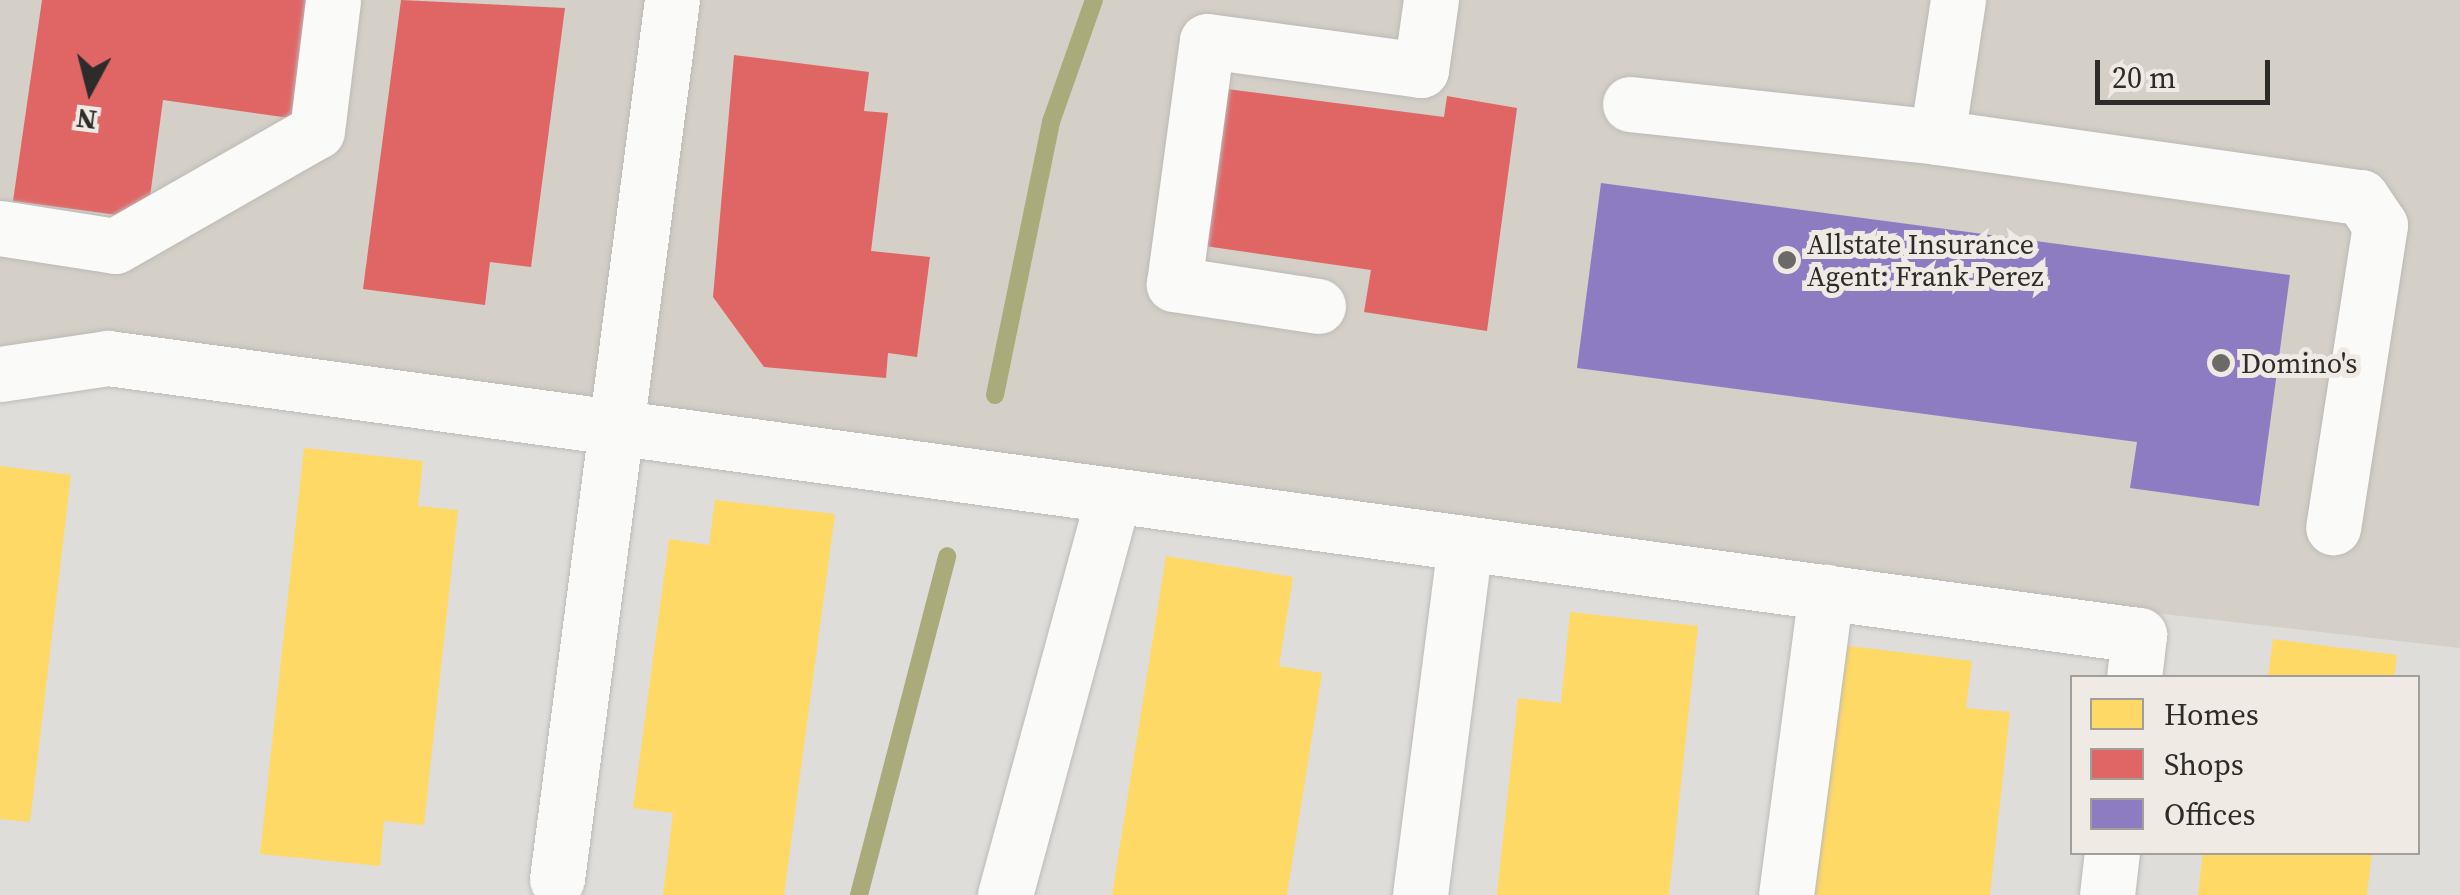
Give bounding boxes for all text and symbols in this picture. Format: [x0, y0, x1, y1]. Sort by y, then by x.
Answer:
north arrow [40, 40, 140, 140]
scale bar [2100, 40, 2275, 102]
text: 20 m [2112, 57, 2176, 98]
text: N [74, 100, 99, 140]
place label: Allstate Insurance Agent: Frank Perez [1807, 227, 2044, 293]
marker: Allstate Insurance Agent: Frank Perez [1776, 249, 1798, 271]
place label: Domino's [2241, 346, 2357, 380]
marker: Domino's [2210, 352, 2232, 374]
legend [2070, 675, 2420, 855]
text: Homes [2164, 694, 2259, 735]
text: Shops [2164, 744, 2244, 785]
text: Offices [2164, 794, 2256, 835]

